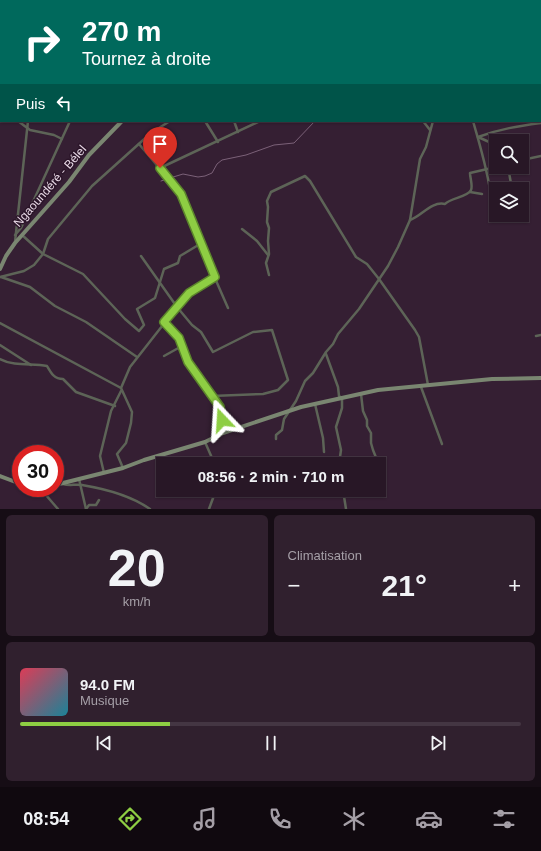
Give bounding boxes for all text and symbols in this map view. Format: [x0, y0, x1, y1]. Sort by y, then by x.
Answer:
icon: right [16, 16, 68, 68]
text: 270 m [82, 16, 161, 47]
text: Tournez à droite [82, 49, 211, 69]
icon: left [53, 92, 75, 114]
text: Puis [16, 95, 45, 112]
pin [143, 127, 177, 168]
icon: arrive [149, 133, 171, 155]
map controls [489, 134, 529, 222]
button: search [489, 134, 529, 174]
street label: Ngaoundéré - Bélel [11, 142, 89, 230]
button: layers [489, 182, 529, 222]
position arrow [201, 399, 243, 441]
speed limit sign: 30 [12, 445, 64, 497]
text: 08:56 · 2 min · 710 m [198, 468, 344, 485]
text: 20 [108, 539, 166, 597]
text: Climatisation [288, 548, 362, 563]
text: 21° [382, 569, 427, 602]
text: − [288, 573, 300, 598]
text: + [508, 573, 521, 598]
text: km/h [123, 594, 151, 609]
text: 94.0 FM [80, 676, 135, 693]
text: Musique [80, 693, 129, 708]
icon: previous [93, 732, 115, 754]
icon: pause [260, 732, 282, 754]
icon: next [427, 732, 449, 754]
icon: directions [116, 805, 144, 833]
icon: music [191, 805, 219, 833]
icon: phone [266, 805, 294, 833]
icon: climate [340, 805, 368, 833]
icon: car [415, 805, 443, 833]
icon: filters [490, 805, 518, 833]
text: 08:54 [23, 809, 69, 829]

